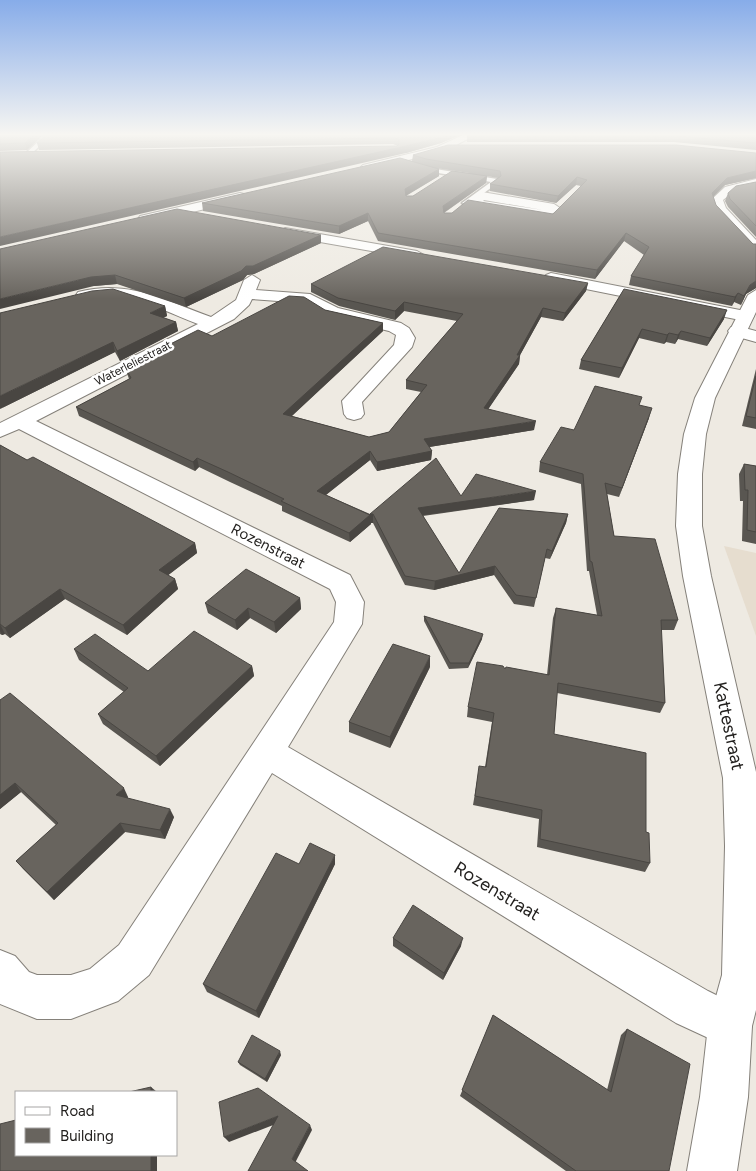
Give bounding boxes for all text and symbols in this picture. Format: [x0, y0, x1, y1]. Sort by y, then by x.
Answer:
street label: Waterleliestraat [92, 337, 174, 388]
street label: Rozenstraat [228, 520, 308, 572]
street label: Kattestraat [709, 680, 749, 772]
street label: Rozenstraat [450, 857, 544, 925]
legend [15, 1091, 178, 1156]
text: Road [60, 1102, 95, 1120]
text: Building [60, 1127, 114, 1145]

